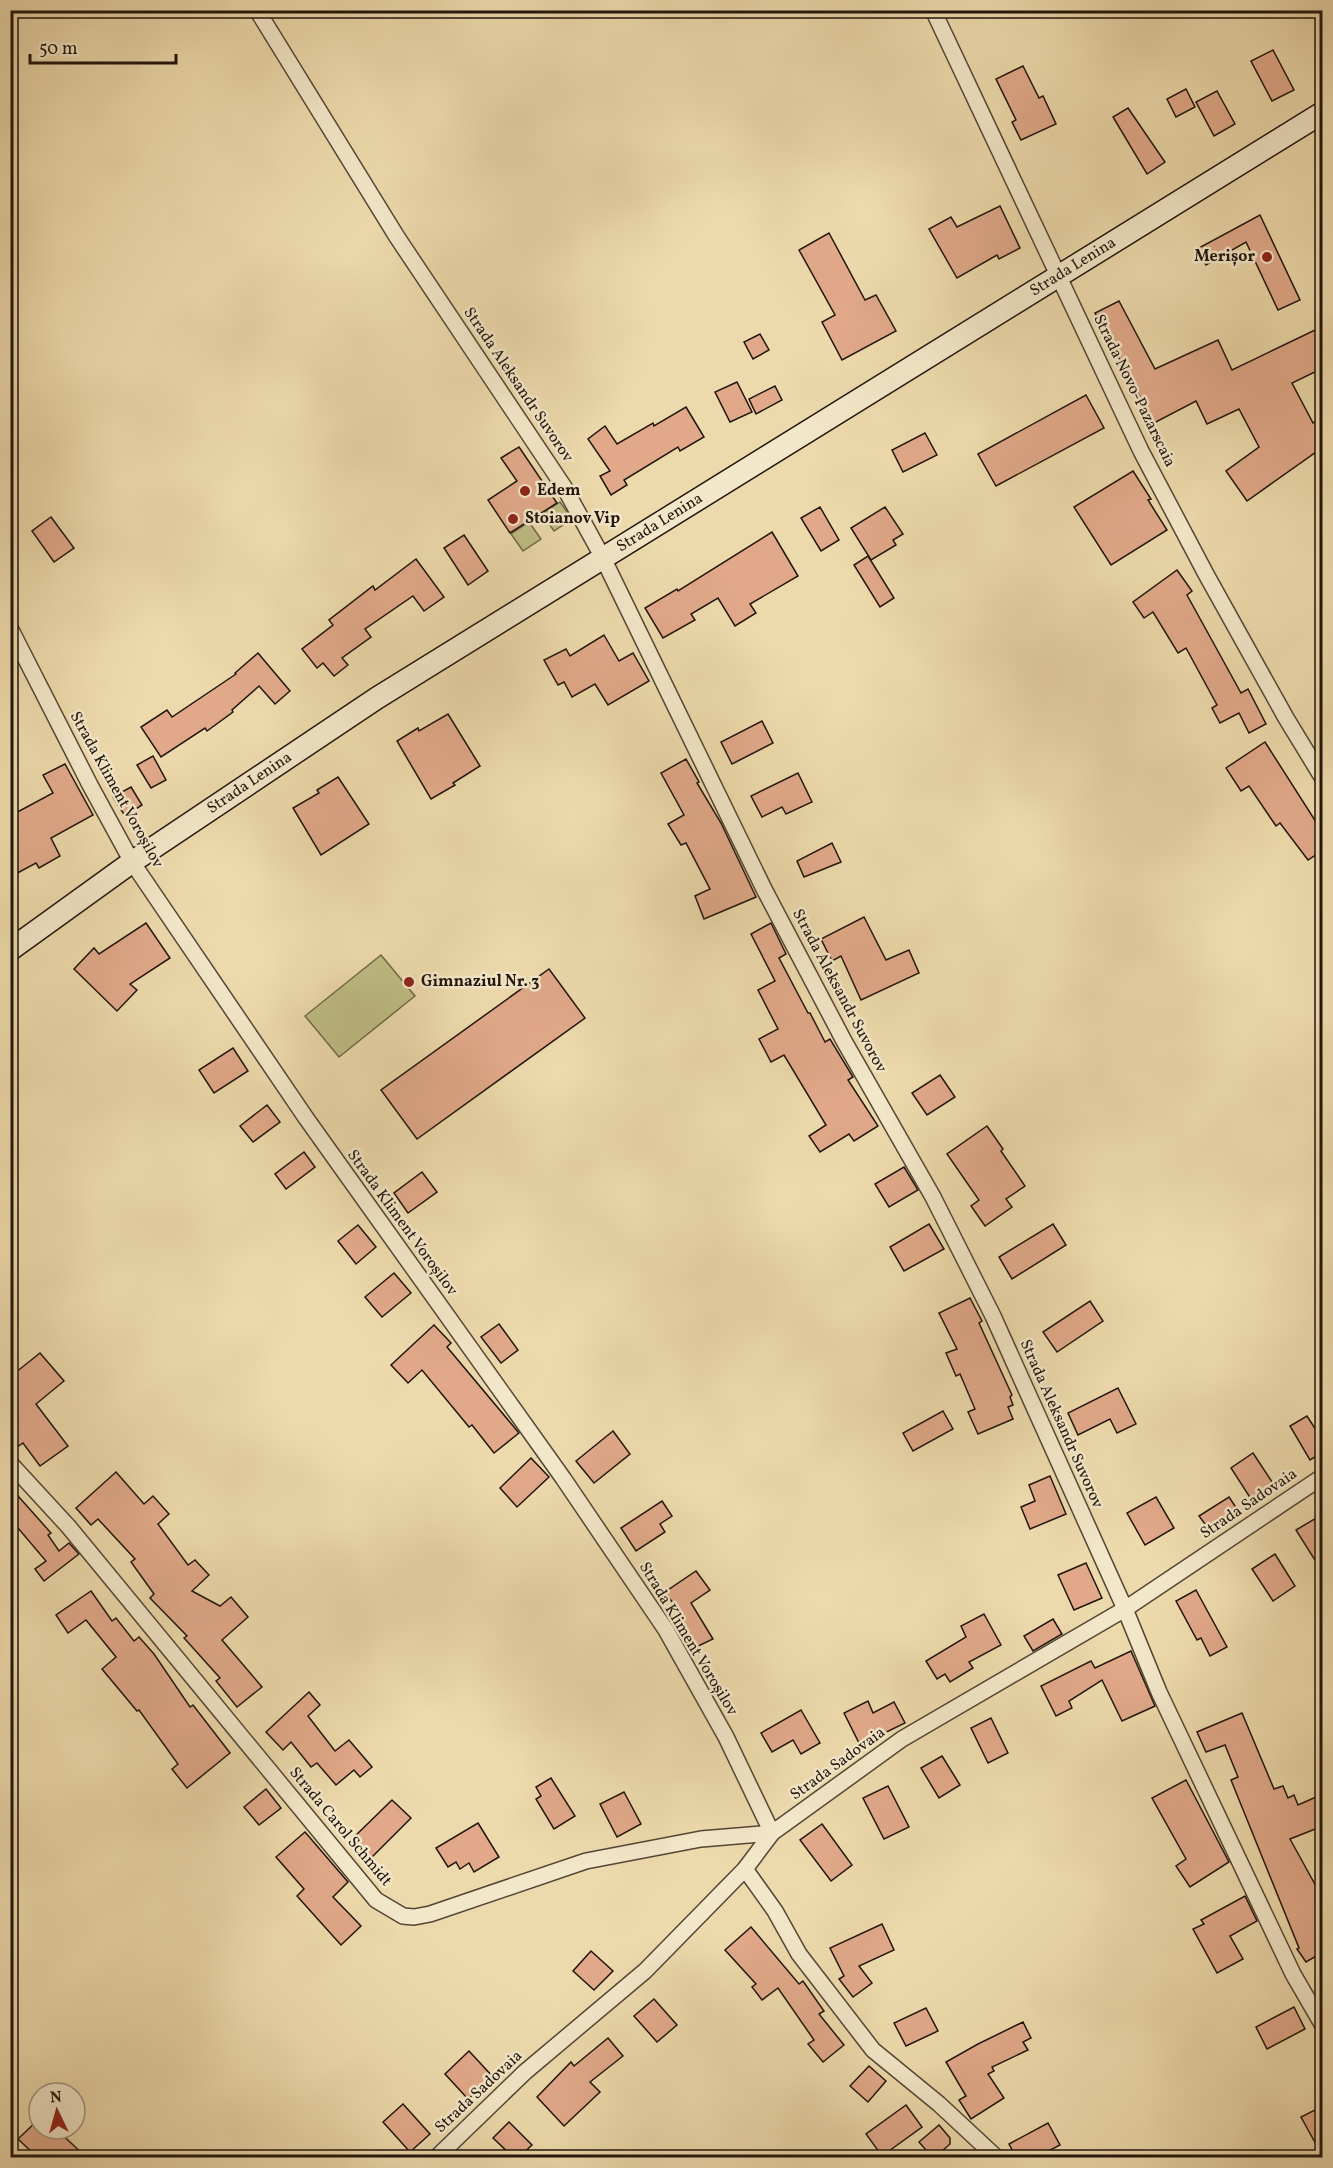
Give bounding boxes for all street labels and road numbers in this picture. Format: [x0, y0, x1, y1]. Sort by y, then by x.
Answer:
street label: Strada Lenina [1026, 232, 1121, 302]
street label: Strada Aleksandr Suvorov [458, 303, 578, 467]
street label: Strada Novo-Pazarscaia [1087, 311, 1181, 471]
street label: Strada Lenina [613, 488, 707, 558]
street label: Strada Kliment Voroșilov [64, 708, 169, 873]
street label: Strada Lenina [203, 747, 296, 820]
street label: Strada Aleksandr Suvorov [786, 905, 892, 1077]
street label: Strada Kliment Voroșilov [341, 1145, 463, 1301]
street label: Strada Aleksandr Suvorov [1014, 1336, 1108, 1512]
street label: Strada Sadovaia [1196, 1463, 1302, 1545]
street label: Strada Kliment Voroșilov [633, 1558, 743, 1720]
street label: Strada Sadovaia [786, 1722, 890, 1806]
street label: Strada Carol Schmidt [284, 1763, 397, 1892]
street label: Strada Sadovaia [430, 2046, 528, 2138]

